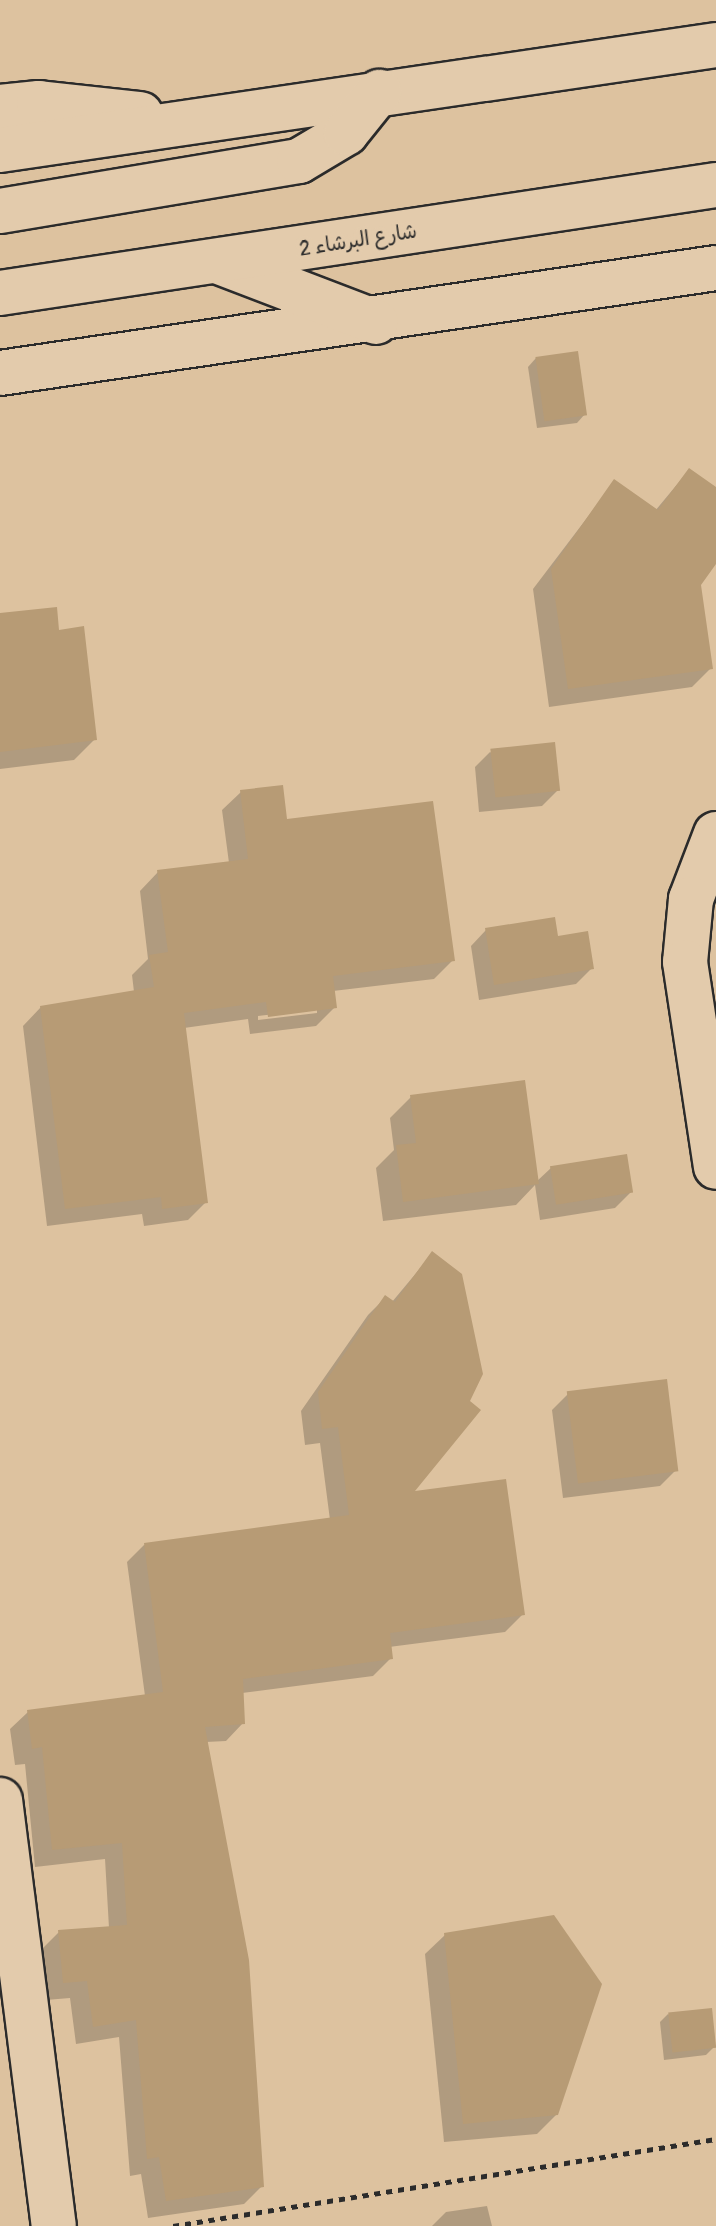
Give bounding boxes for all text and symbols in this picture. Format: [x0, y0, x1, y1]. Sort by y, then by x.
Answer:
street label: شارع البرشاء 2 [298, 219, 418, 261]

